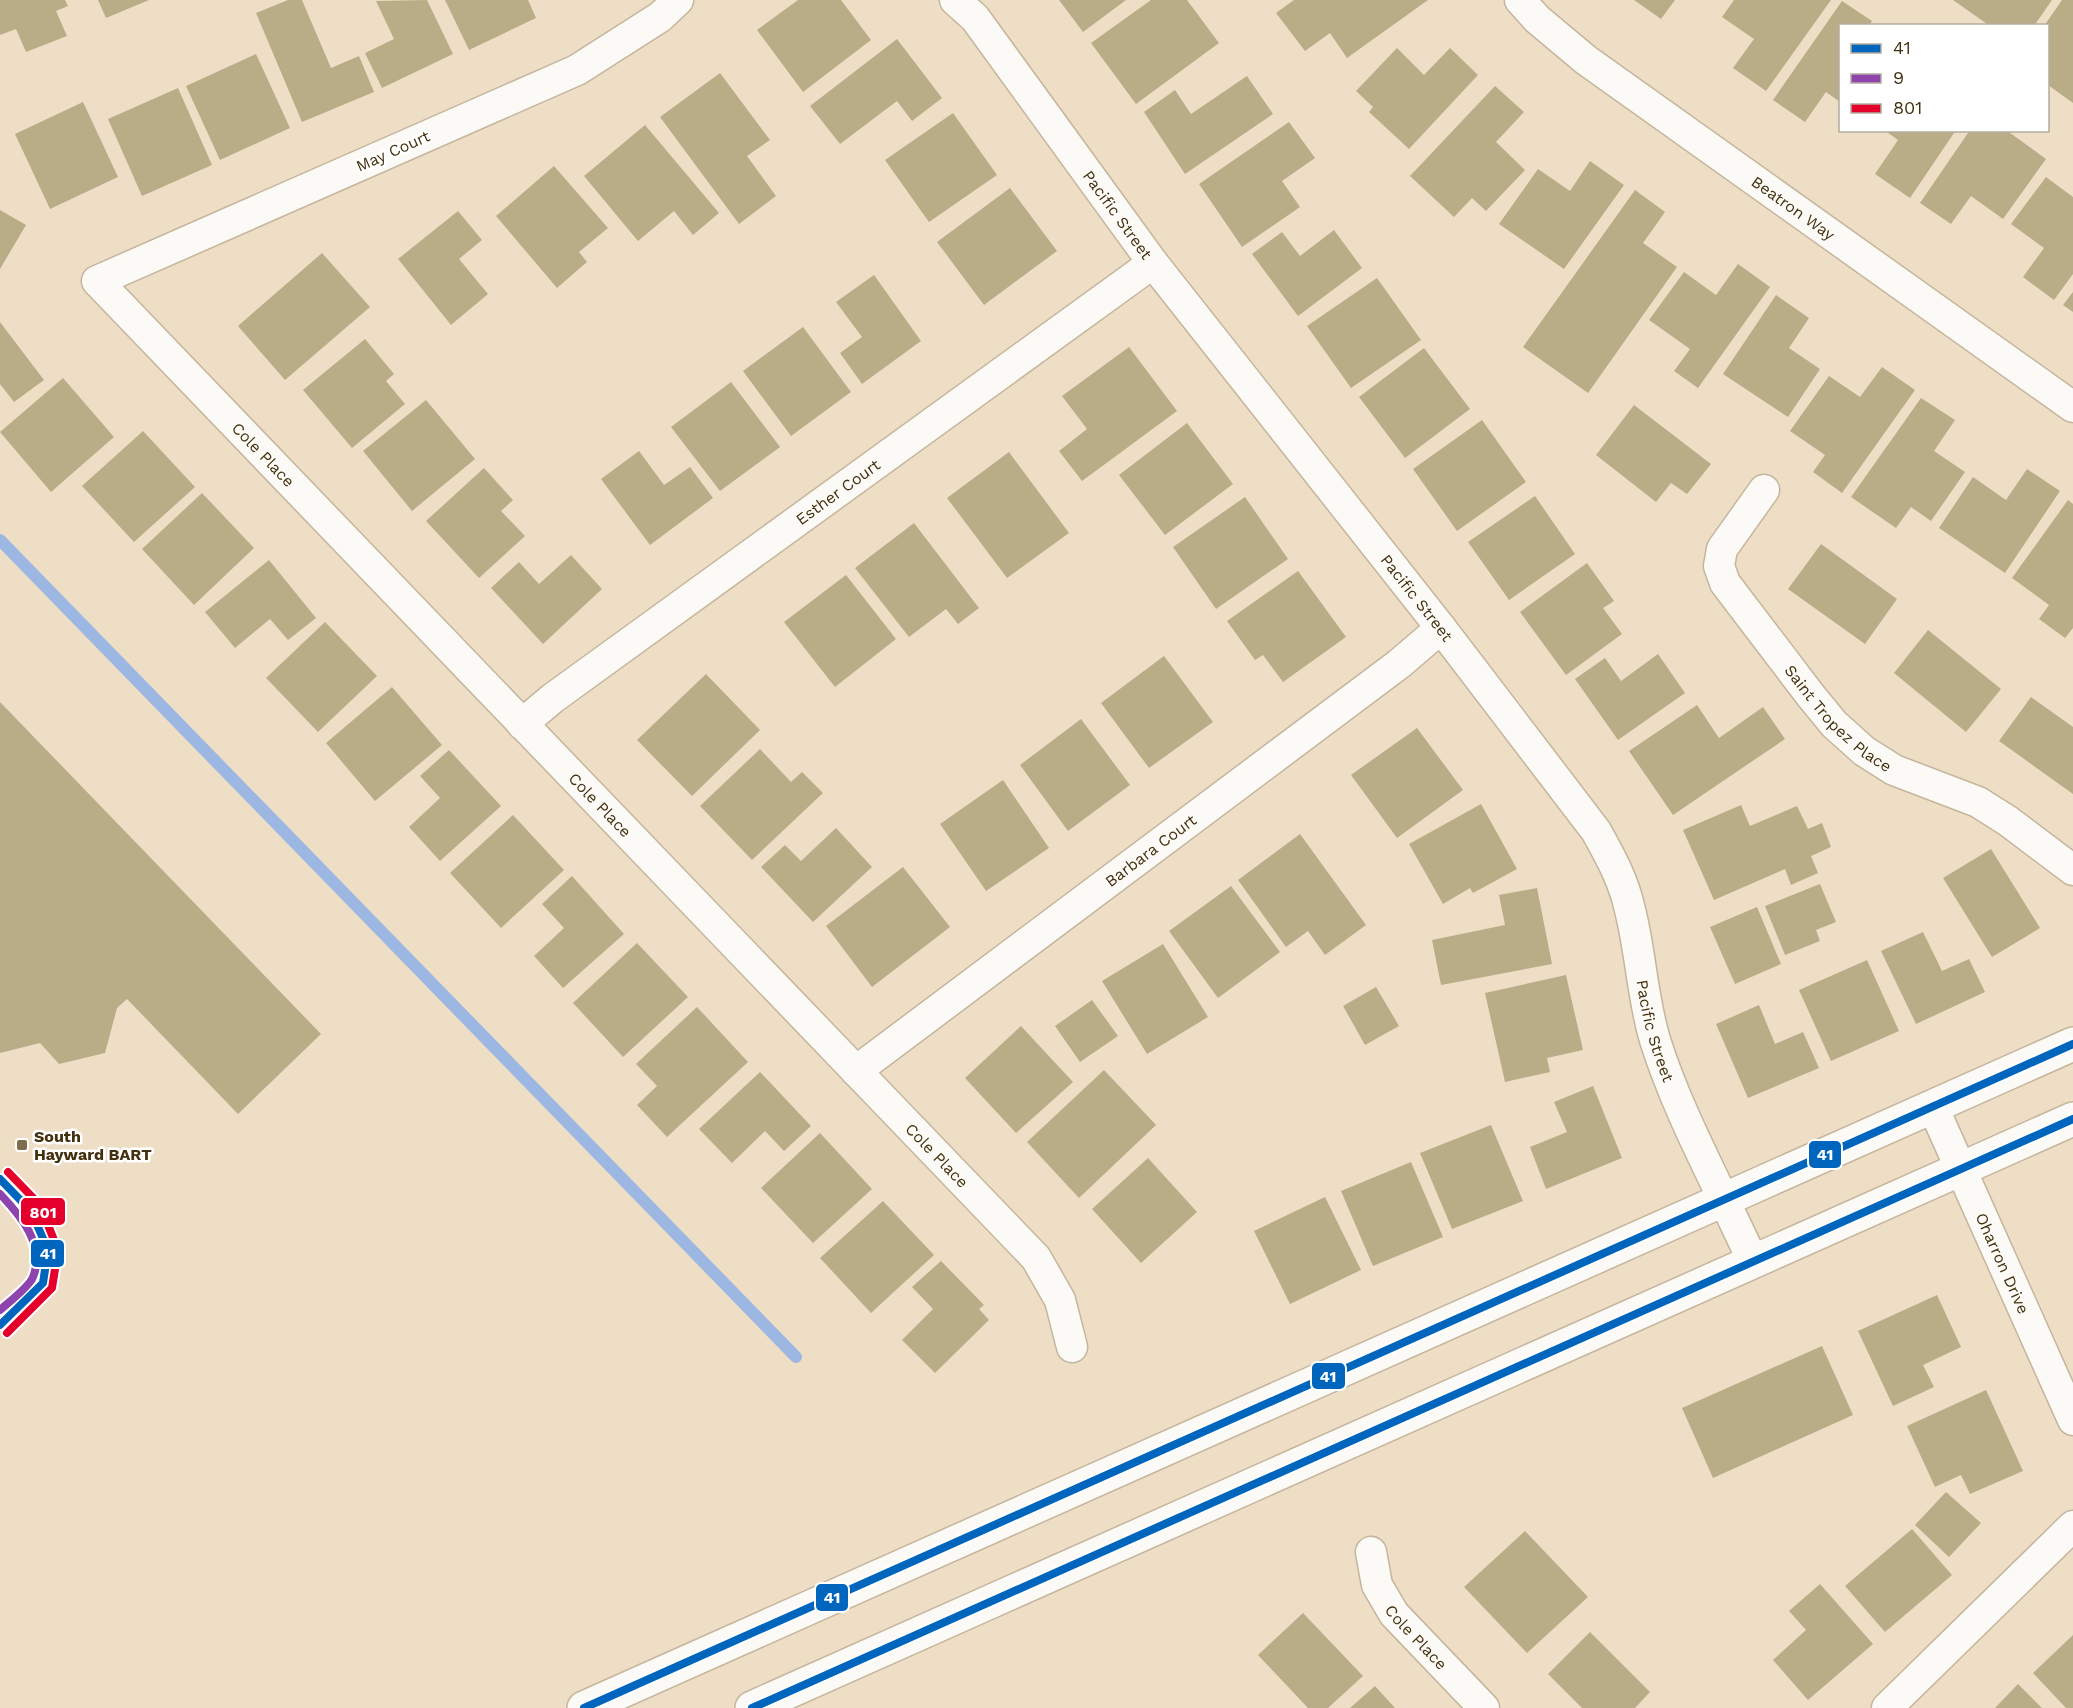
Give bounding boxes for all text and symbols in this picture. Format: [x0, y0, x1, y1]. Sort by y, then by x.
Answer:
legend [1839, 24, 2049, 132]
text: 41 [1893, 37, 1911, 58]
text: 9 [1893, 67, 1904, 88]
text: 801 [1893, 97, 1922, 118]
street label: May Court [353, 126, 433, 176]
street label: Pacific Street [1079, 167, 1157, 263]
street label: Beatron Way [1748, 172, 1839, 244]
street label: Cole Place [228, 418, 299, 491]
street label: Esther Court [792, 455, 884, 529]
street label: Pacific Street [1377, 550, 1457, 645]
street label: Saint Tropez Place [1781, 661, 1895, 776]
street label: Cole Place [565, 769, 636, 841]
street label: Barbara Court [1101, 810, 1200, 891]
street label: Pacific Street [1633, 978, 1679, 1085]
street label: Cole Place [902, 1119, 972, 1191]
place label: South Hayward BART [34, 1127, 152, 1164]
marker: South Hayward BART [15, 1138, 29, 1152]
line badge: 41 [1808, 1140, 1842, 1169]
text: 41 [1817, 1145, 1833, 1164]
line badge: 801 [20, 1197, 66, 1226]
text: 801 [29, 1203, 57, 1222]
street label: Oharron Drive [1972, 1210, 2034, 1316]
line badge: 41 [30, 1239, 65, 1268]
text: 41 [40, 1244, 56, 1263]
line badge: 41 [1311, 1362, 1346, 1390]
text: 41 [1320, 1367, 1336, 1386]
line badge: 41 [815, 1583, 849, 1612]
text: 41 [824, 1588, 840, 1607]
street label: Cole Place [1381, 1601, 1451, 1673]

